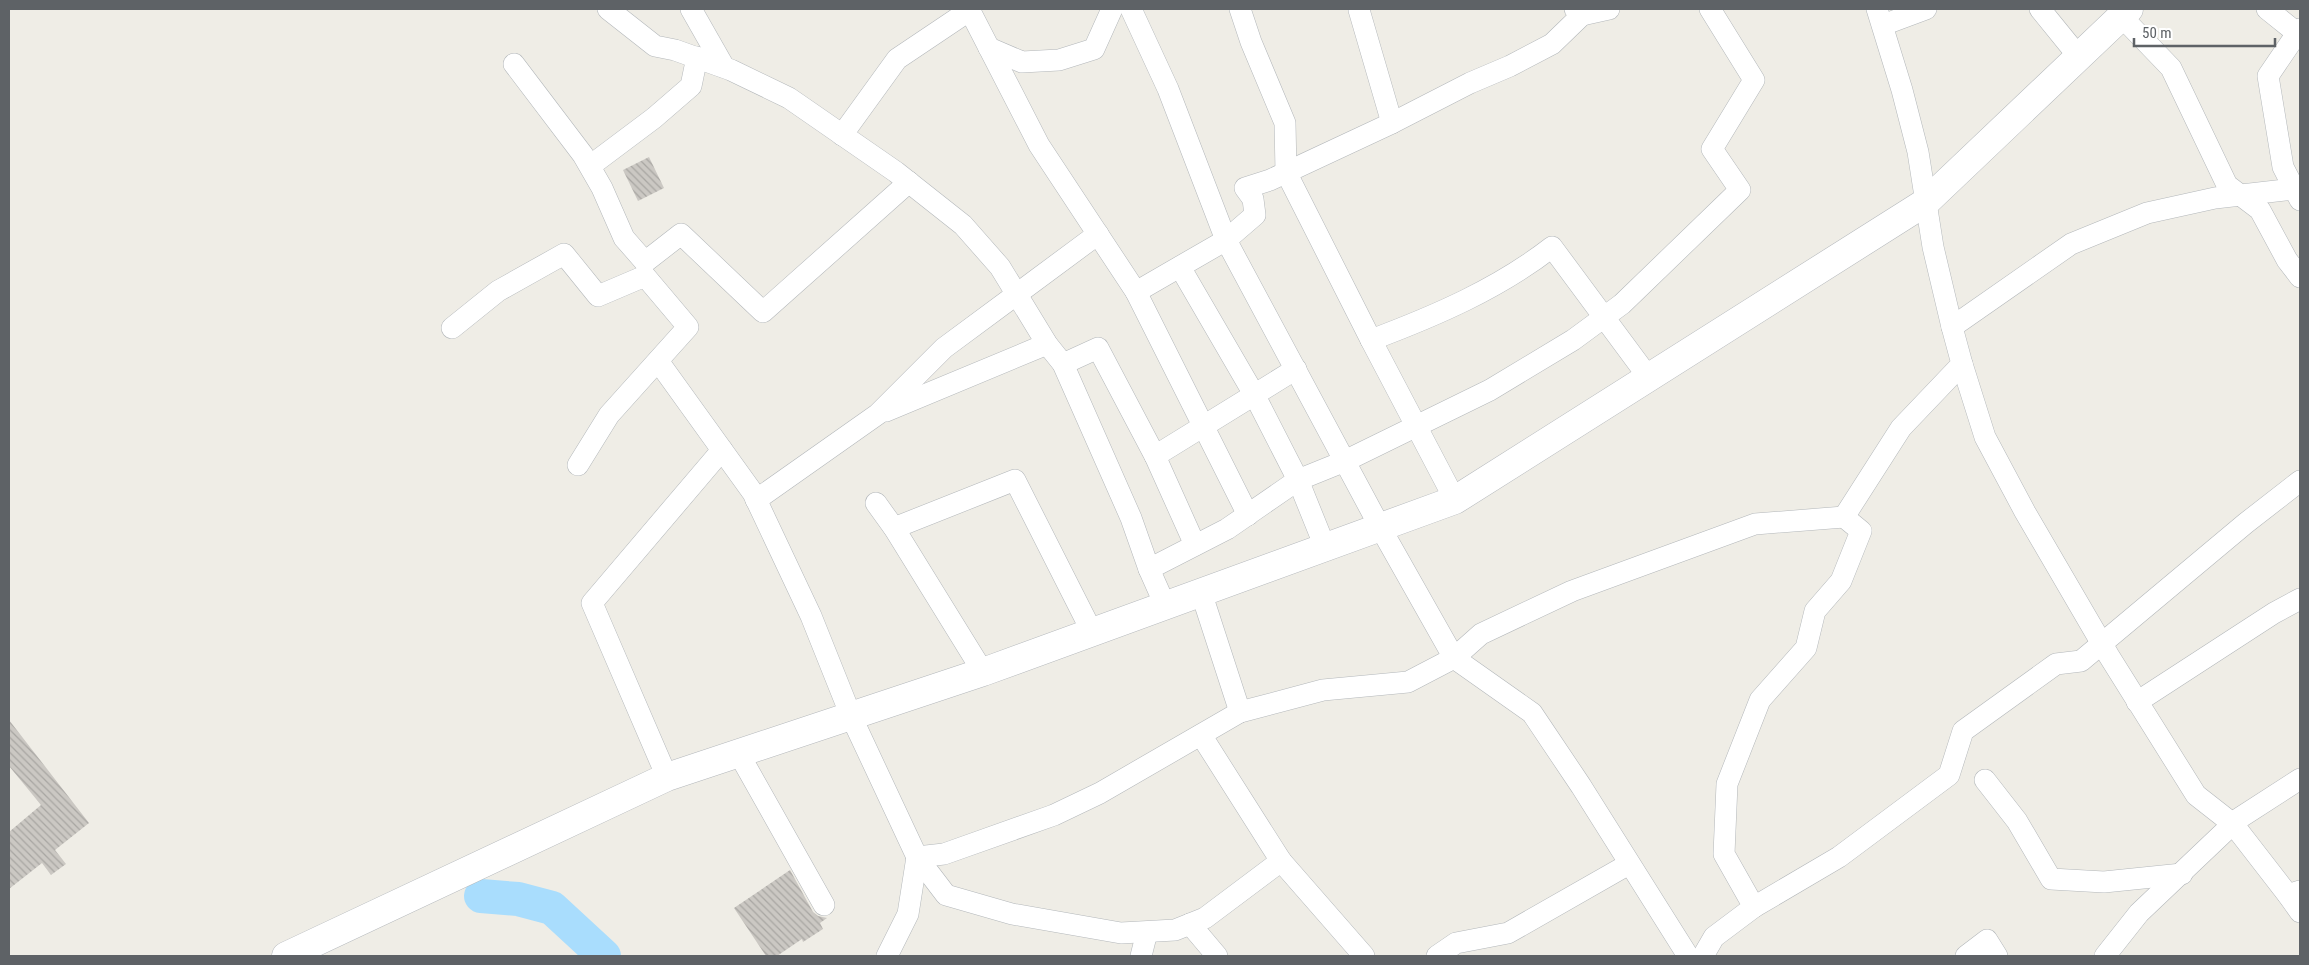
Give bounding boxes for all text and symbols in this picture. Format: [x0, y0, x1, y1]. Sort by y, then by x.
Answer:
scale bar [2134, 15, 2275, 47]
text: 50 m [2142, 24, 2172, 42]

